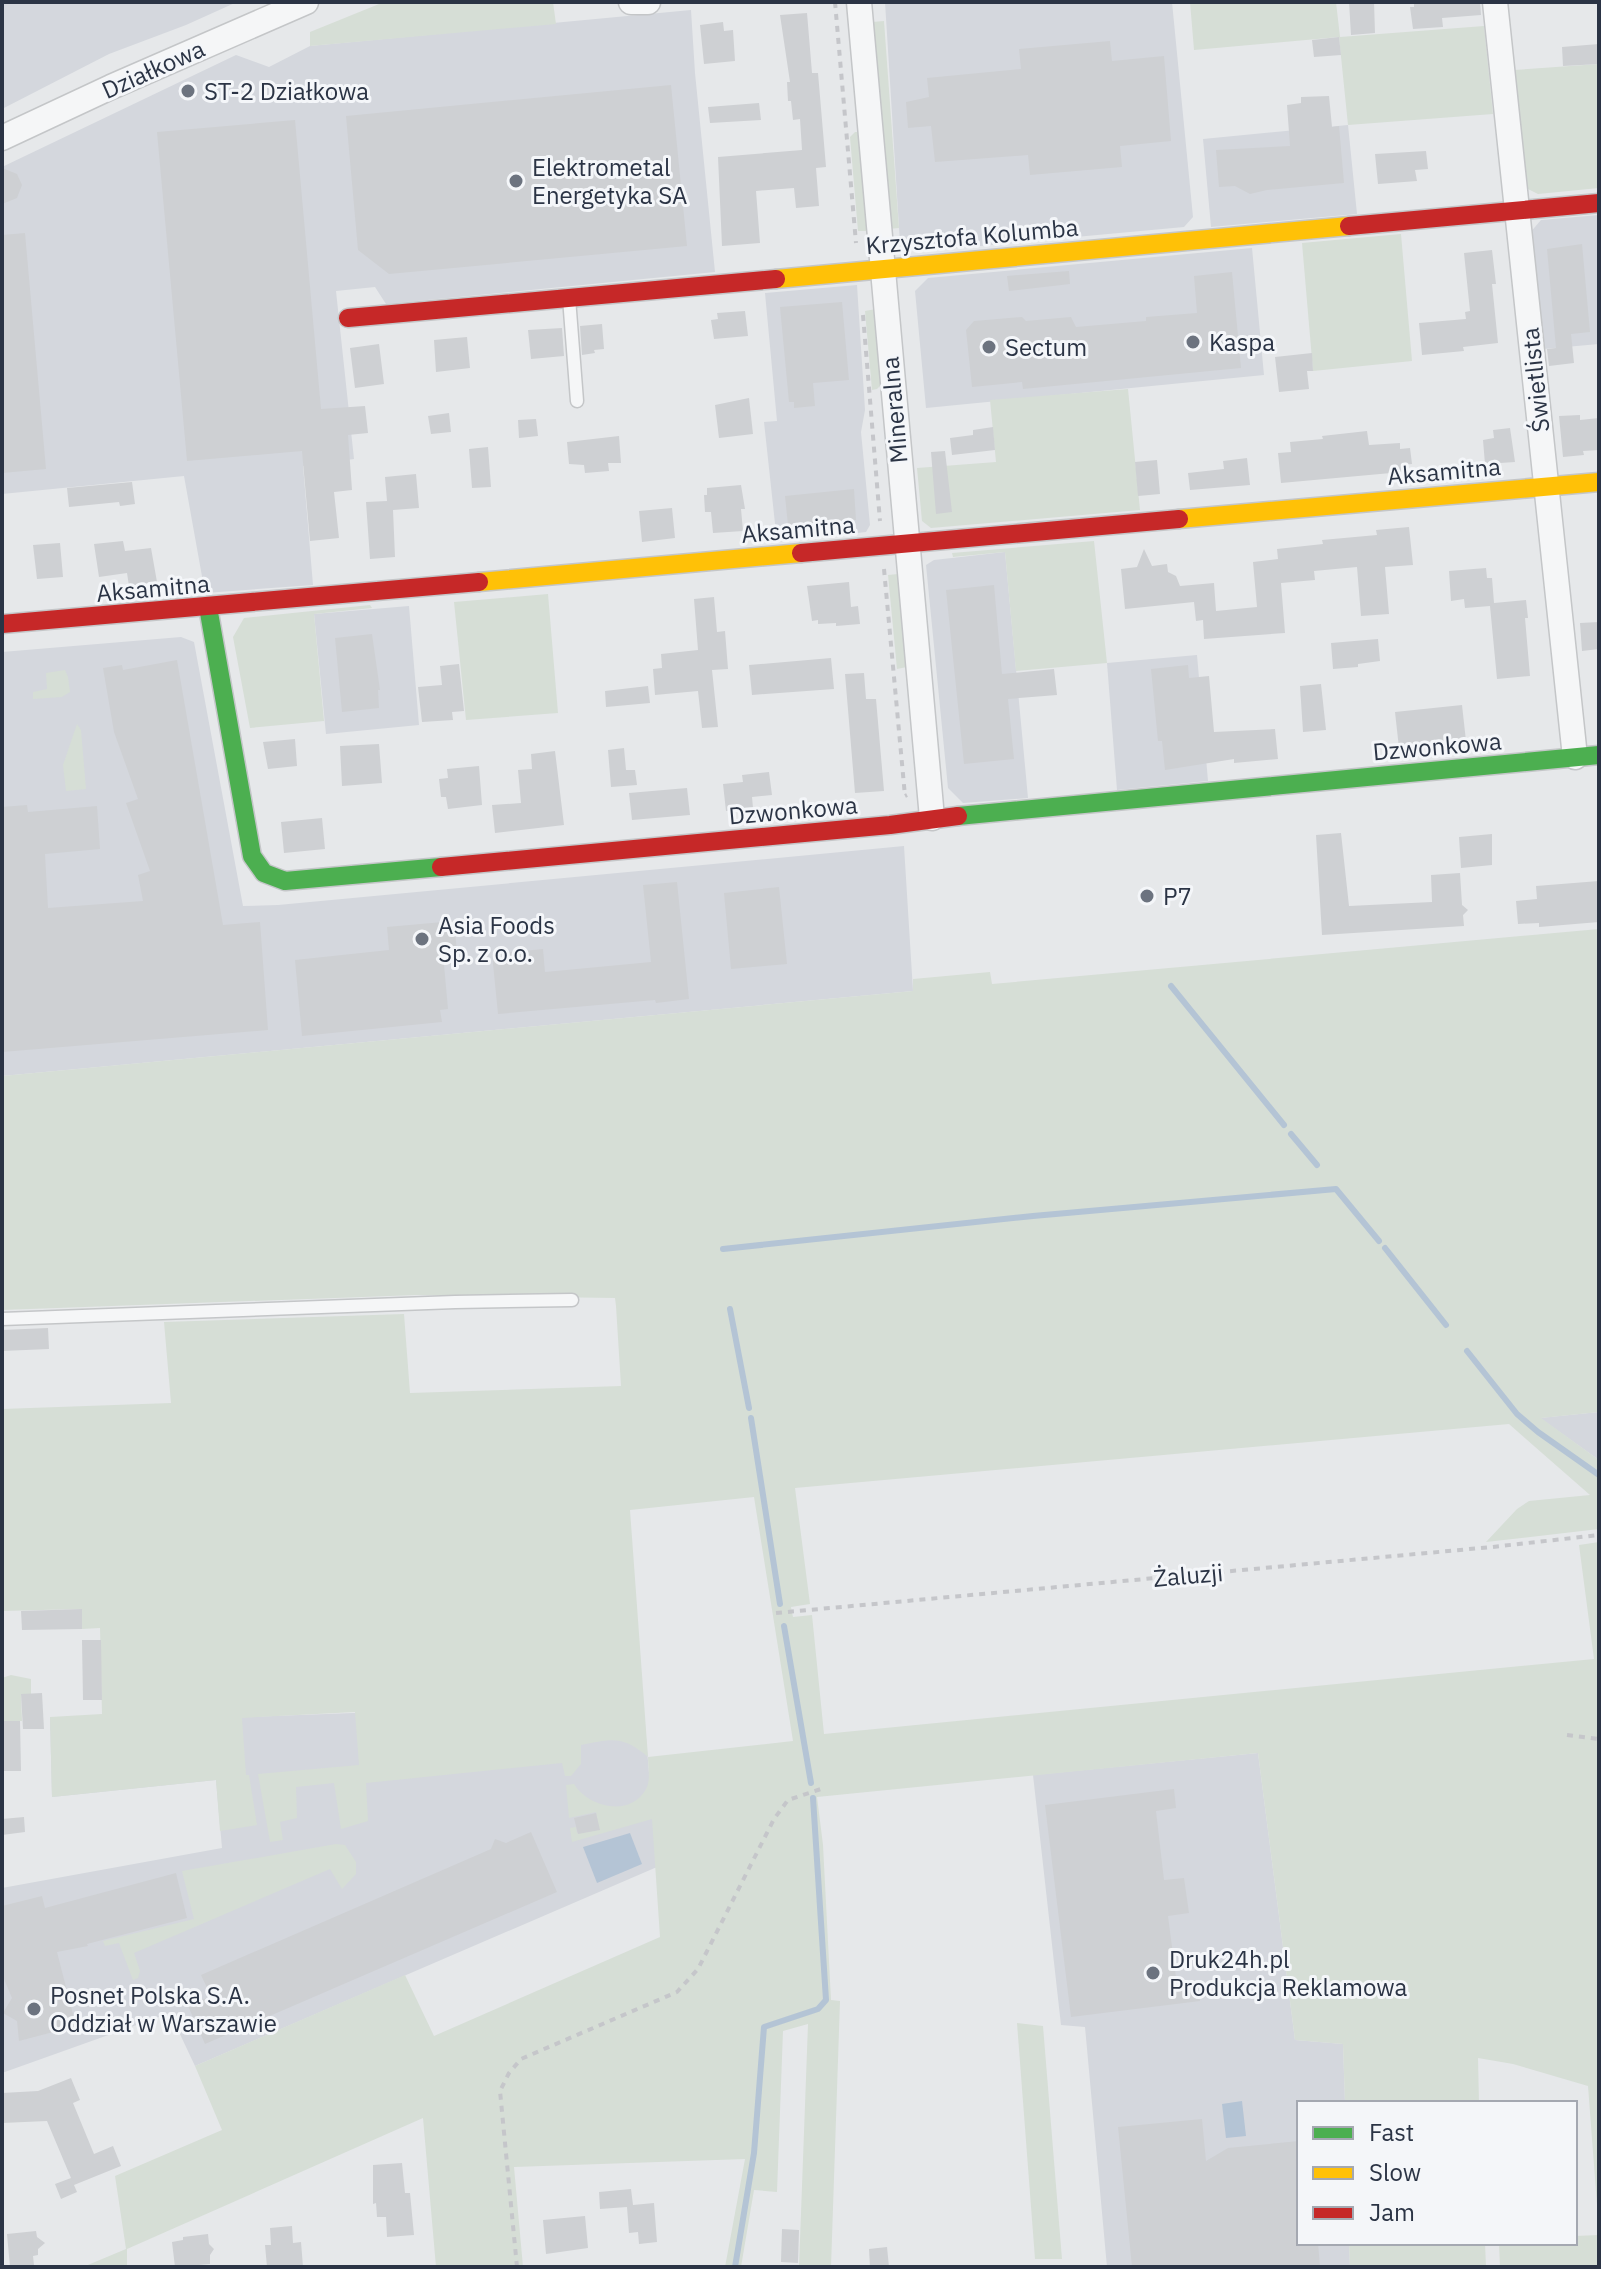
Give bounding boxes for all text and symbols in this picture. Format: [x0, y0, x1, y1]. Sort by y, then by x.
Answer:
street label: Działkowa [97, 32, 210, 106]
place label: ST-2 Działkowa [204, 75, 369, 107]
marker: ST-2 Działkowa [179, 82, 197, 100]
place label: Elektrometal Energetyka SA [532, 151, 688, 211]
marker: Elektrometal Energetyka SA [507, 172, 525, 190]
street label: Krzysztofa Kolumba [864, 211, 1080, 261]
place label: Kaspa [1209, 326, 1275, 358]
street label: Świetlista [1514, 326, 1556, 434]
place label: Sectum [1005, 331, 1087, 363]
marker: Kaspa [1184, 333, 1202, 351]
marker: Sectum [980, 338, 998, 356]
street label: Mineralna [873, 355, 915, 465]
street label: Aksamitna [1386, 450, 1502, 492]
street label: Aksamitna [740, 508, 856, 550]
street label: Aksamitna [95, 567, 211, 609]
street label: Dzwonkowa [1371, 724, 1503, 768]
street label: Dzwonkowa [727, 788, 859, 832]
place label: P7 [1163, 880, 1192, 912]
marker: P7 [1138, 887, 1156, 905]
place label: Asia Foods Sp. z o.o. [438, 909, 555, 969]
marker: Asia Foods Sp. z o.o. [413, 930, 431, 948]
street label: Żaluzji [1152, 1556, 1224, 1594]
place label: Druk24h.pl Produkcja Reklamowa [1169, 1943, 1407, 2003]
marker: Druk24h.pl Produkcja Reklamowa [1144, 1964, 1162, 1982]
place label: Posnet Polska S.A. Oddział w Warszawie [50, 1979, 277, 2039]
marker: Posnet Polska S.A. Oddział w Warszawie [25, 2000, 43, 2018]
legend [1297, 2101, 1577, 2245]
text: Fast [1369, 2116, 1414, 2148]
text: Slow [1369, 2156, 1421, 2188]
text: Jam [1369, 2196, 1415, 2228]

